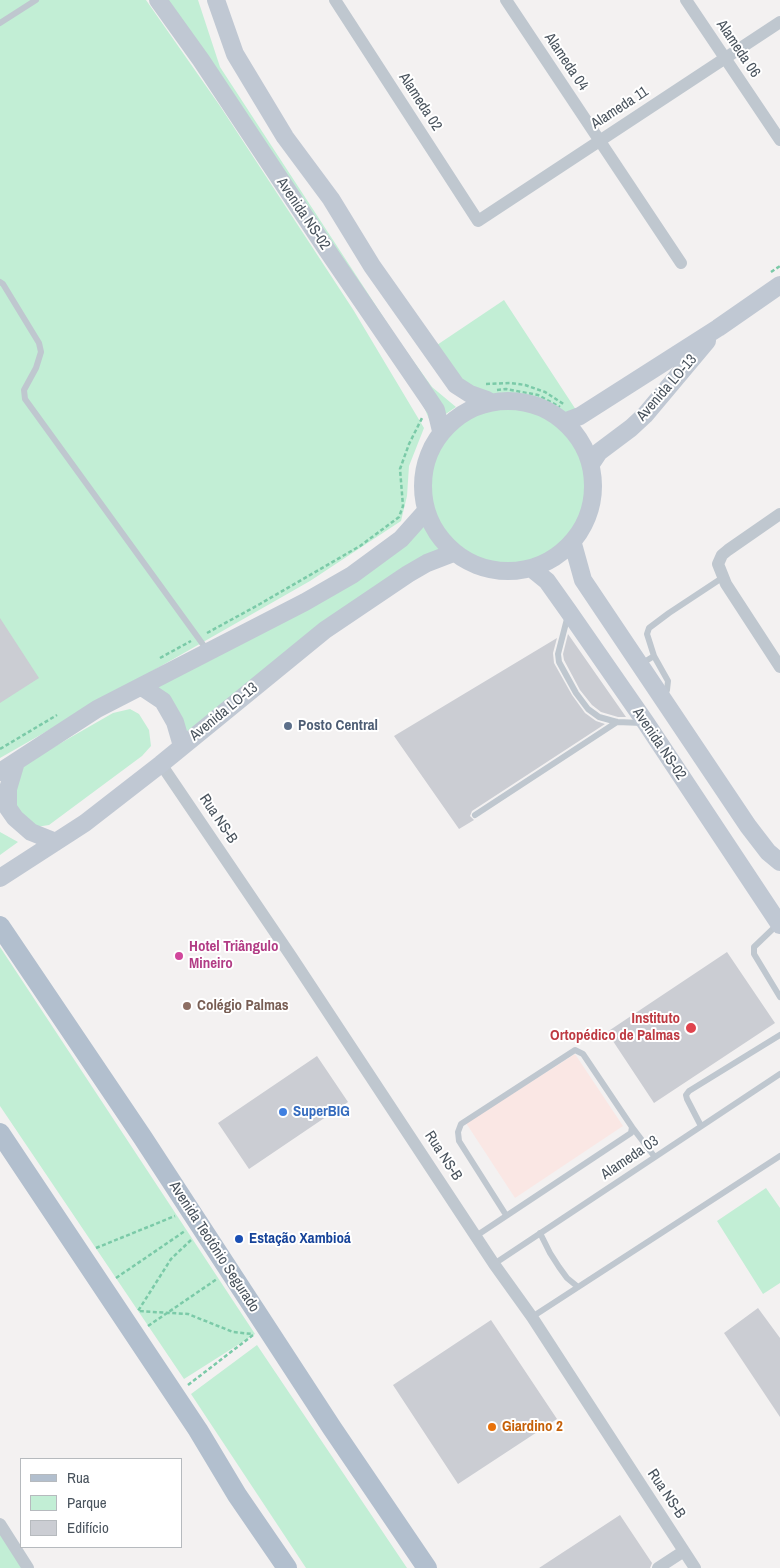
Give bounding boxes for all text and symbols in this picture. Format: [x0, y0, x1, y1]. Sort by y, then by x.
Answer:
street label: Alameda 06 [712, 17, 764, 81]
street label: Alameda 04 [540, 30, 592, 94]
street label: Alameda 02 [395, 70, 445, 134]
street label: Alameda 11 [588, 83, 652, 133]
street label: Avenida NS-02 [272, 174, 334, 254]
street label: Avenida LO-13 [633, 351, 701, 425]
street label: Avenida LO-13 [186, 679, 262, 745]
street label: Avenida NS-02 [628, 704, 690, 784]
place label: Posto Central [298, 717, 378, 735]
marker: Posto Central [282, 720, 294, 732]
street label: Rua NS-B [195, 791, 241, 847]
place label: Hotel Triângulo Mineiro [189, 938, 279, 973]
marker: Hotel Triângulo Mineiro [173, 950, 185, 962]
place label: Colégio Palmas [197, 997, 289, 1015]
marker: Colégio Palmas [181, 1000, 193, 1012]
place label: Instituto Ortopédico de Palmas [550, 1010, 680, 1045]
marker: Instituto Ortopédico de Palmas [684, 1021, 698, 1035]
place label: SuperBIG [293, 1103, 350, 1121]
marker: SuperBIG [277, 1106, 289, 1118]
street label: Rua NS-B [420, 1128, 466, 1184]
street label: Alameda 03 [598, 1132, 662, 1184]
street label: Avenida Teotônio Segurado [165, 1178, 263, 1316]
place label: Estação Xambioá [249, 1230, 351, 1248]
marker: Estação Xambioá [233, 1233, 245, 1245]
place label: Giardino 2 [502, 1418, 563, 1436]
marker: Giardino 2 [486, 1421, 498, 1433]
legend [20, 1458, 182, 1548]
street label: Rua NS-B [643, 1466, 689, 1522]
text: Rua [67, 1467, 90, 1488]
text: Parque [67, 1492, 107, 1513]
text: Edifício [67, 1517, 109, 1538]

